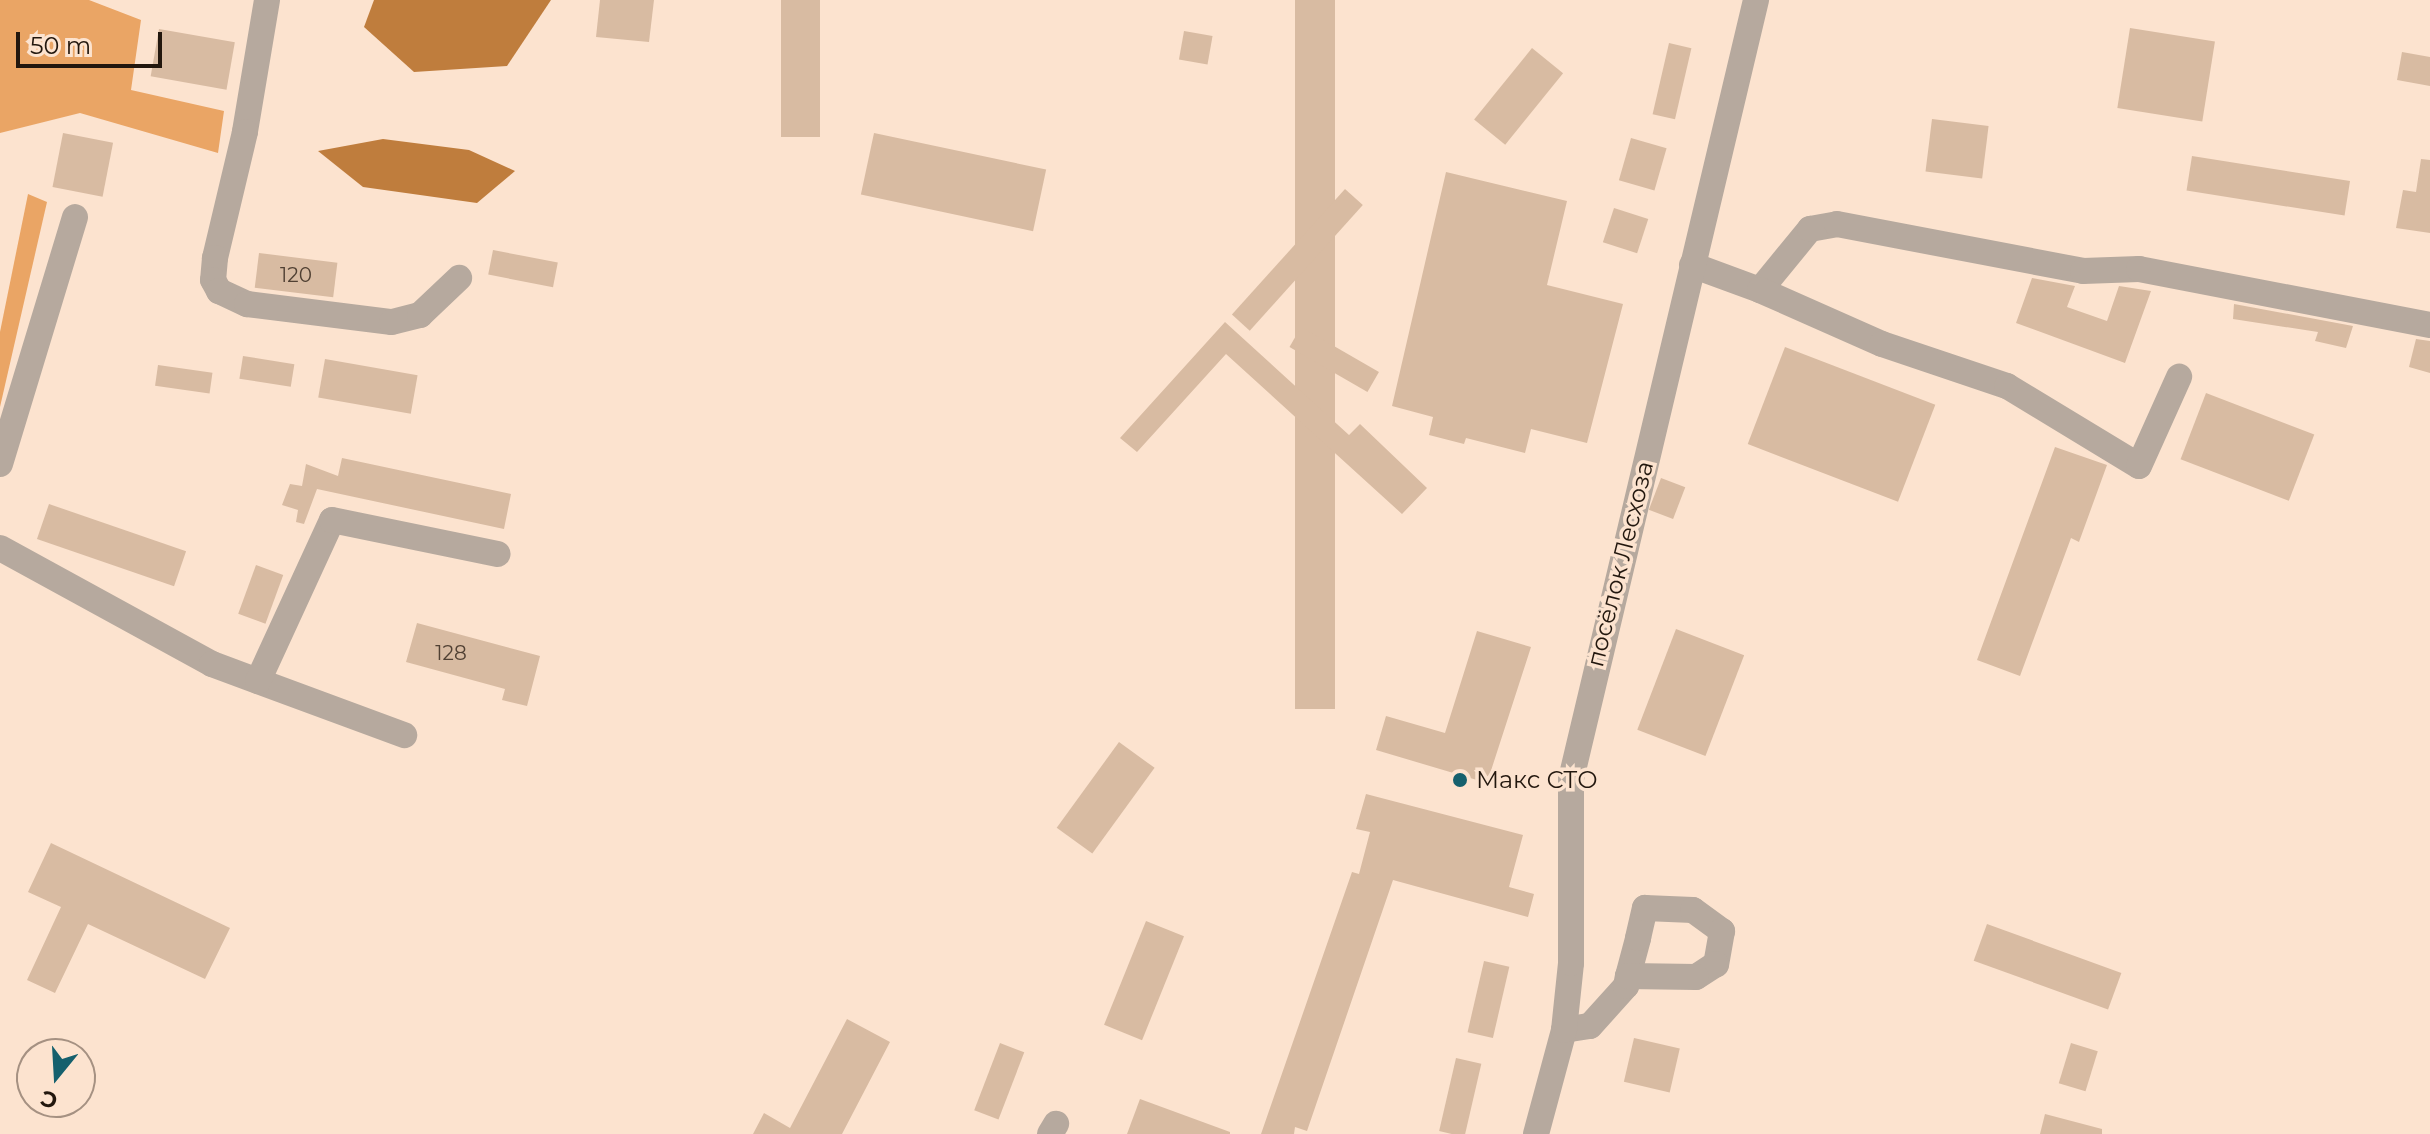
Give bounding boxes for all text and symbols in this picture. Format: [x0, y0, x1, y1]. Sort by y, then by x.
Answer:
scale bar [20, 16, 166, 66]
text: 50 m [30, 31, 91, 60]
house number: 120 [280, 263, 312, 287]
street label: посёлок Лесхоза [1581, 458, 1659, 670]
house number: 128 [435, 641, 467, 665]
place label: Макс СТО [1476, 766, 1598, 794]
marker: Макс СТО [1451, 771, 1469, 789]
north arrow [16, 1038, 96, 1118]
text: С [37, 1084, 61, 1115]

